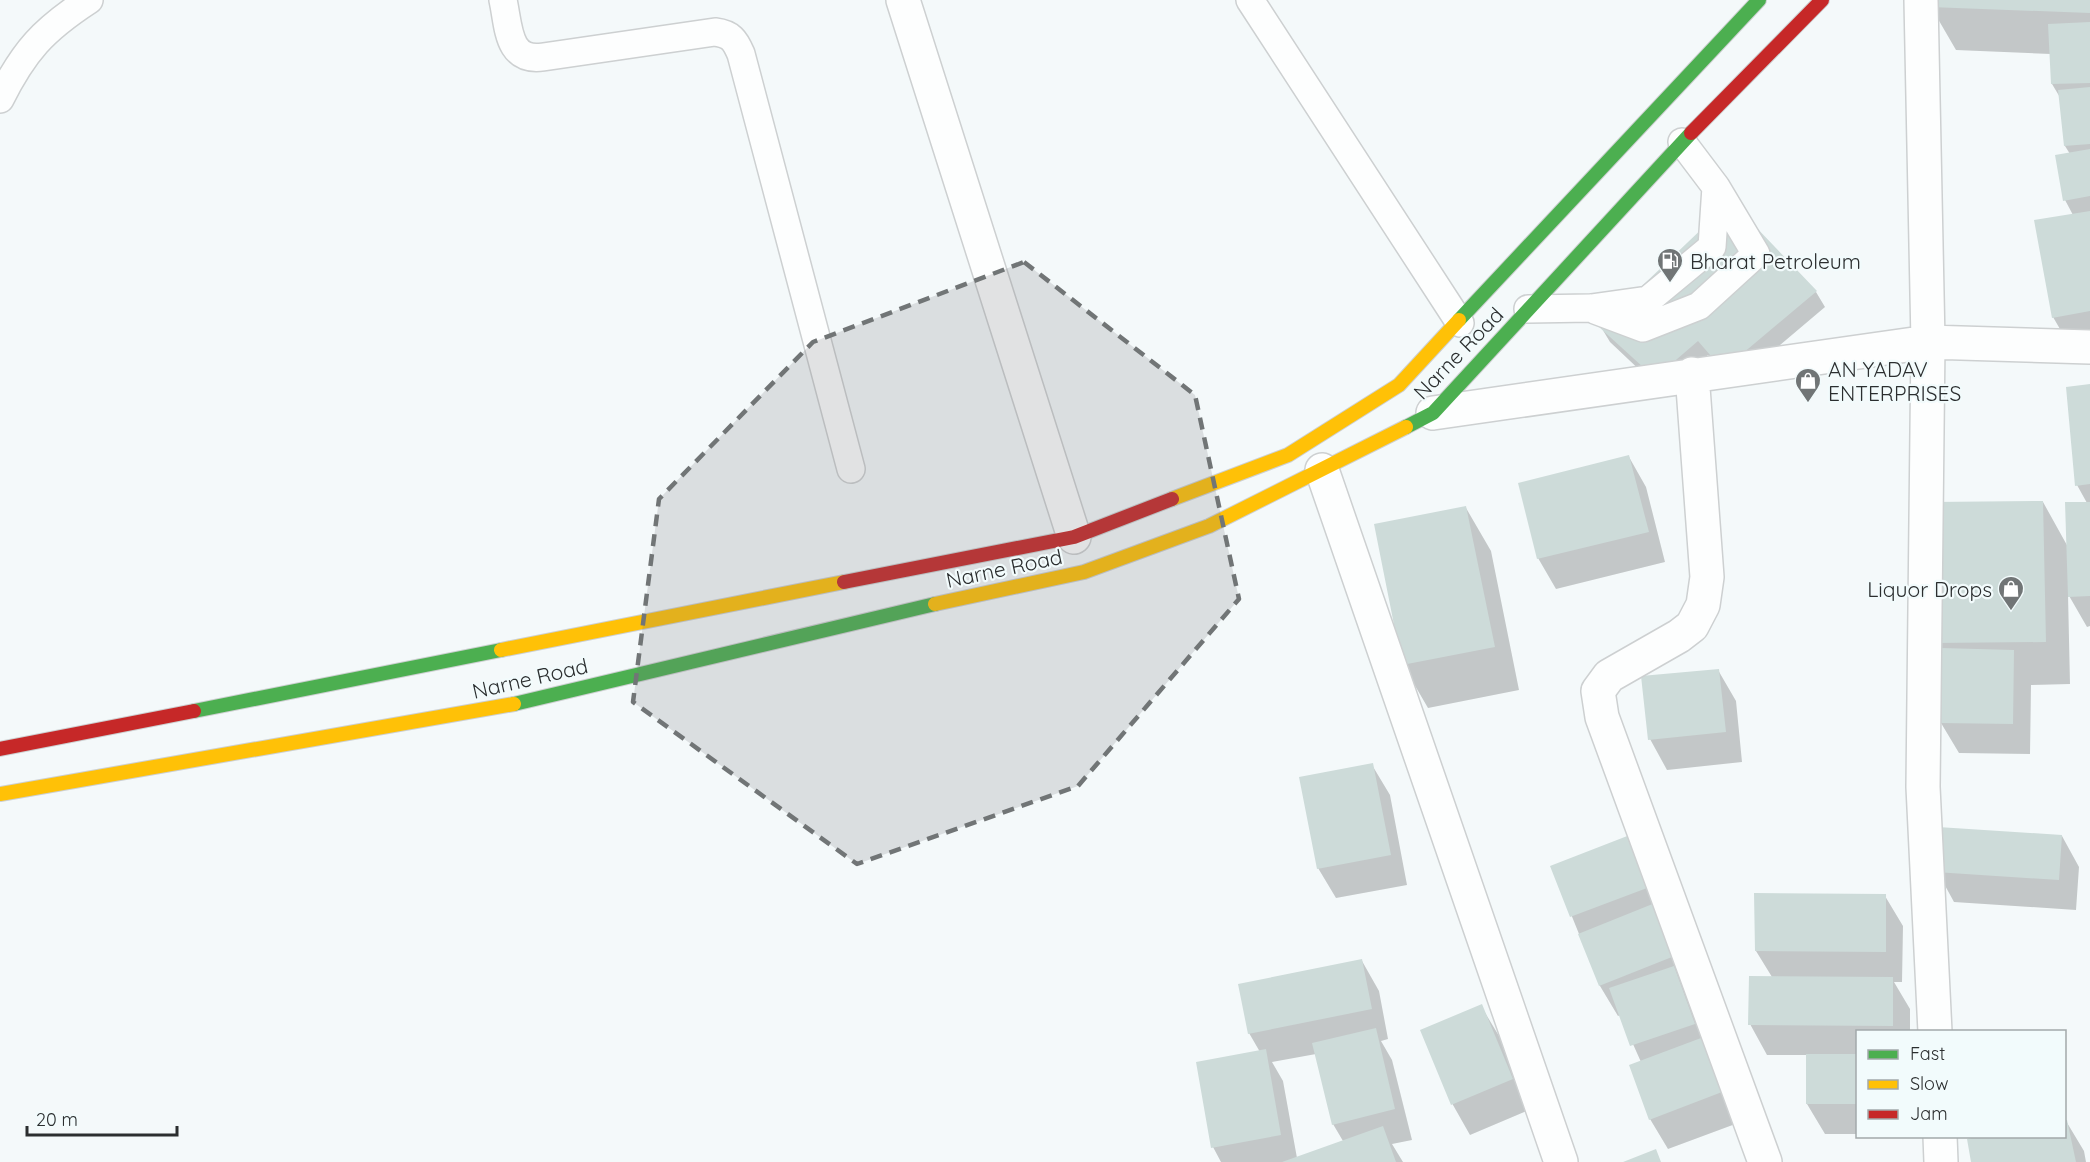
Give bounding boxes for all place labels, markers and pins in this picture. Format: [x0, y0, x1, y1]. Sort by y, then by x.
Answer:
fuel station icon: Bharat Petroleum [1655, 246, 1685, 284]
place label: Bharat Petroleum [1690, 248, 1861, 274]
place label: AN YADAV ENTERPRISES [1828, 356, 1961, 406]
shop icon: AN YADAV ENTERPRISES [1793, 366, 1823, 404]
shop icon: Liquor Drops [1996, 574, 2026, 612]
place label: Liquor Drops [1867, 576, 1992, 602]

